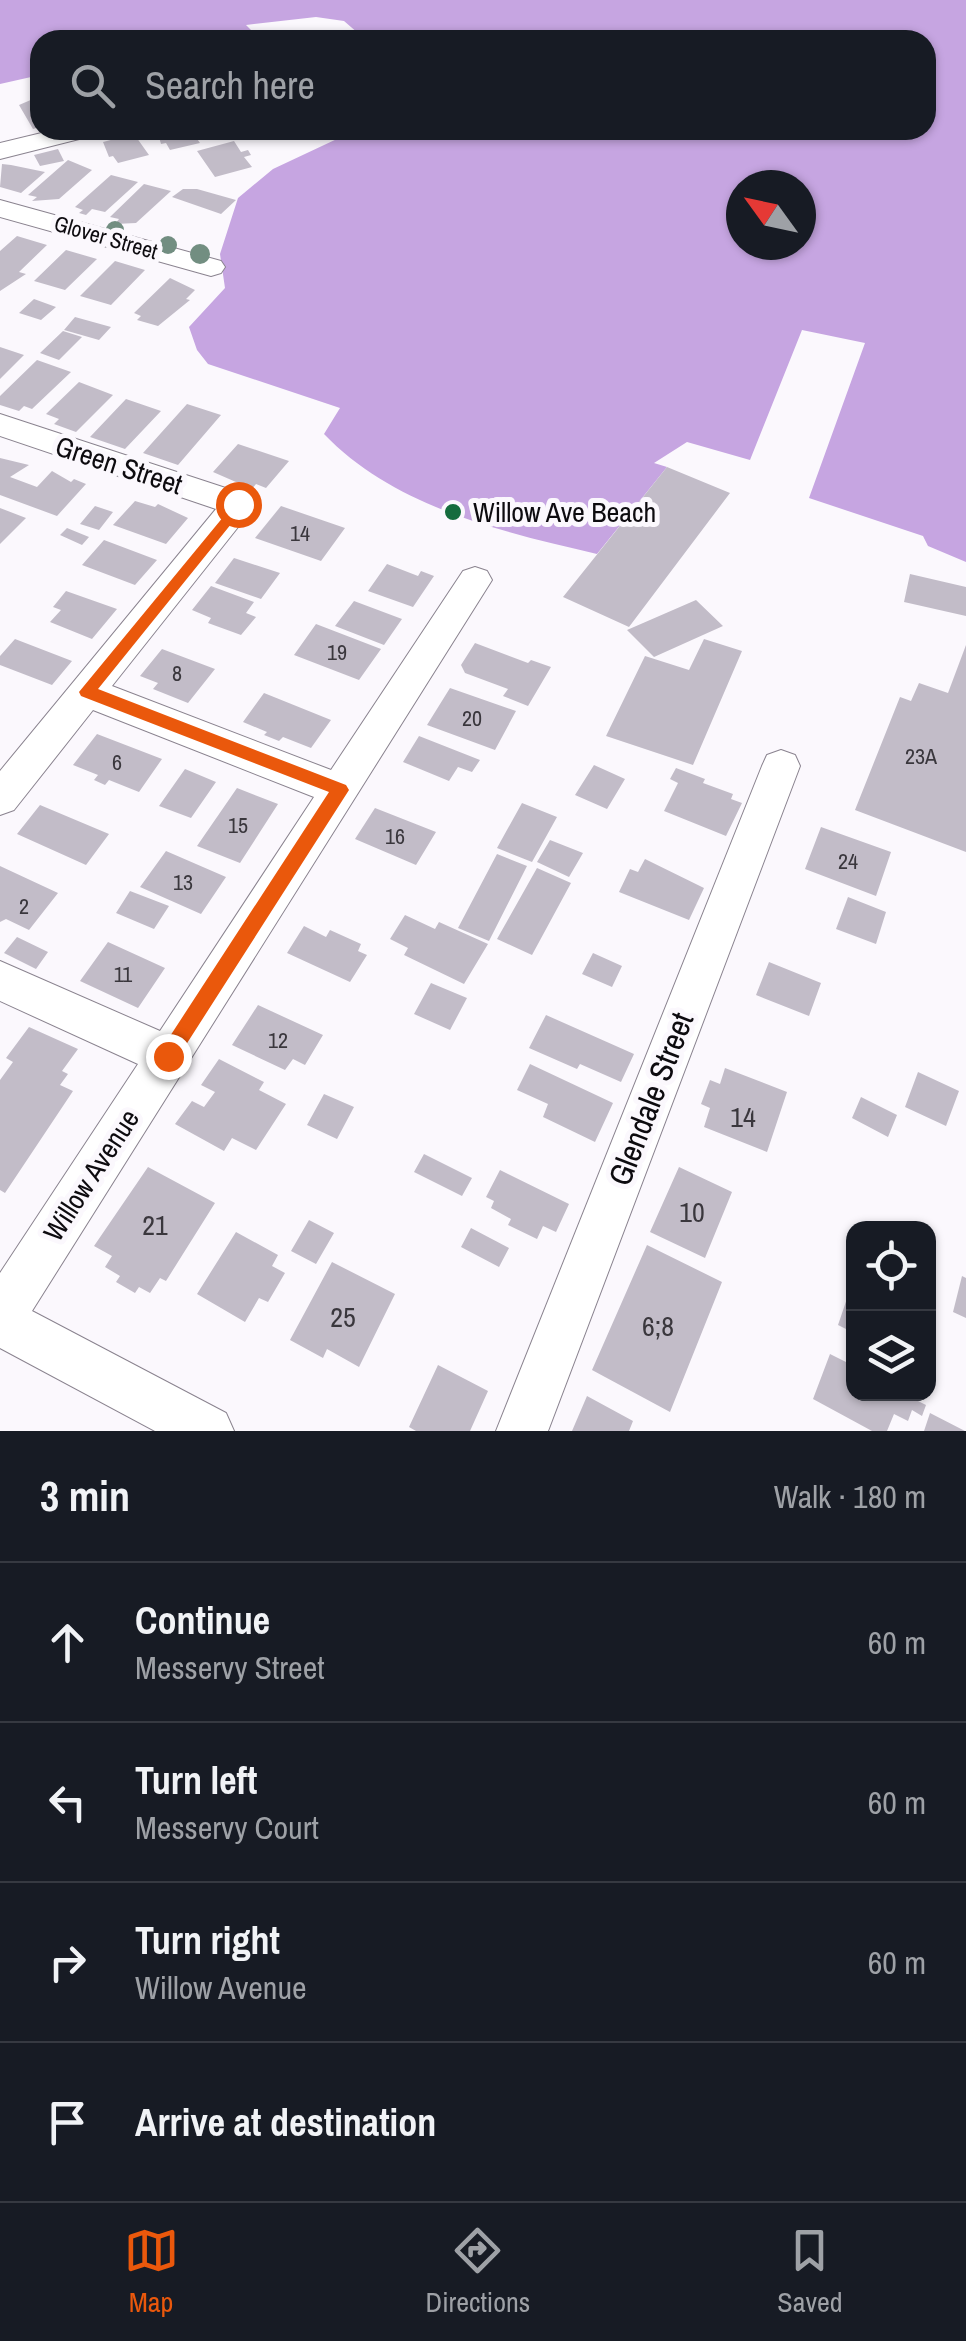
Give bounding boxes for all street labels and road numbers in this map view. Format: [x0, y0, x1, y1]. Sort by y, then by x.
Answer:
street label: Glover Street [51, 208, 161, 266]
street label: Green Street [51, 427, 187, 503]
street label: Glendale Street [598, 1006, 703, 1192]
street label: Willow Avenue [34, 1102, 148, 1248]

